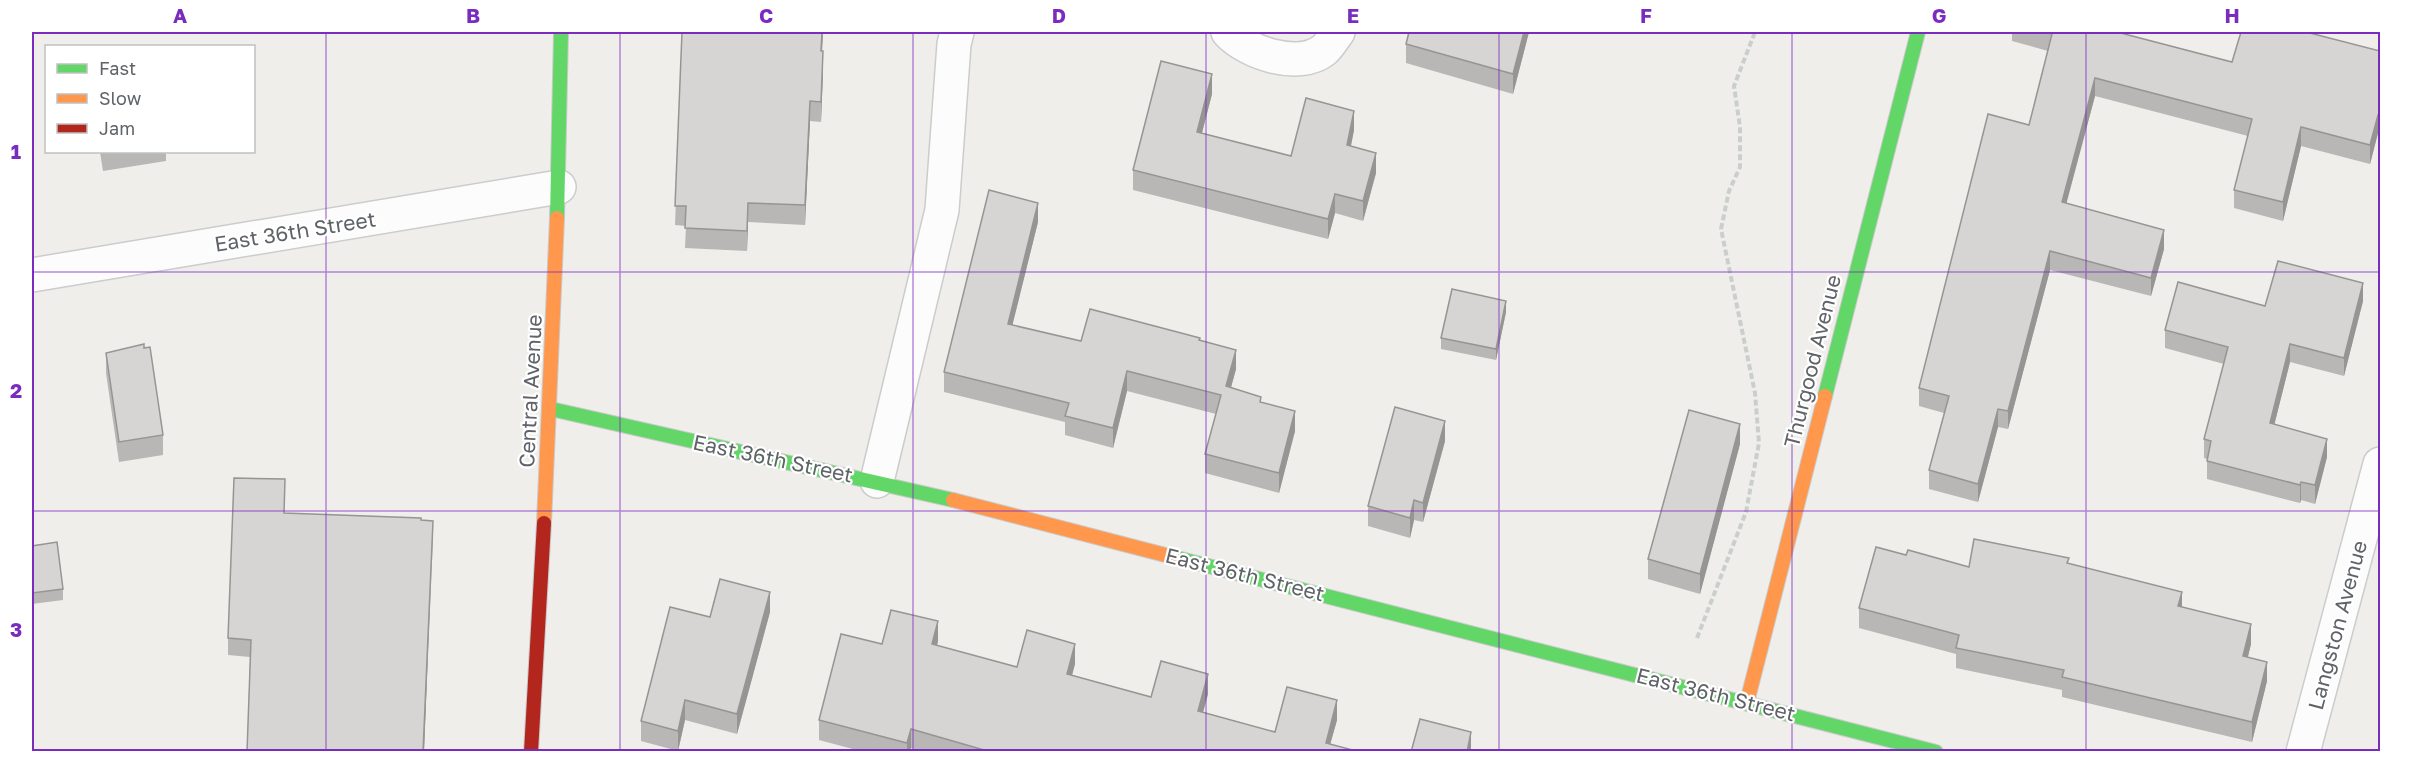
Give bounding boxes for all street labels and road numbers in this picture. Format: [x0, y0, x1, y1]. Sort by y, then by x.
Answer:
street label: East 36th Street [212, 205, 378, 257]
street label: Thurgood Avenue [1778, 272, 1846, 450]
street label: Central Avenue [513, 314, 547, 468]
street label: East 36th Street [691, 428, 855, 488]
street label: Langston Avenue [2302, 537, 2372, 713]
street label: East 36th Street [1163, 542, 1327, 606]
street label: East 36th Street [1634, 662, 1798, 726]

